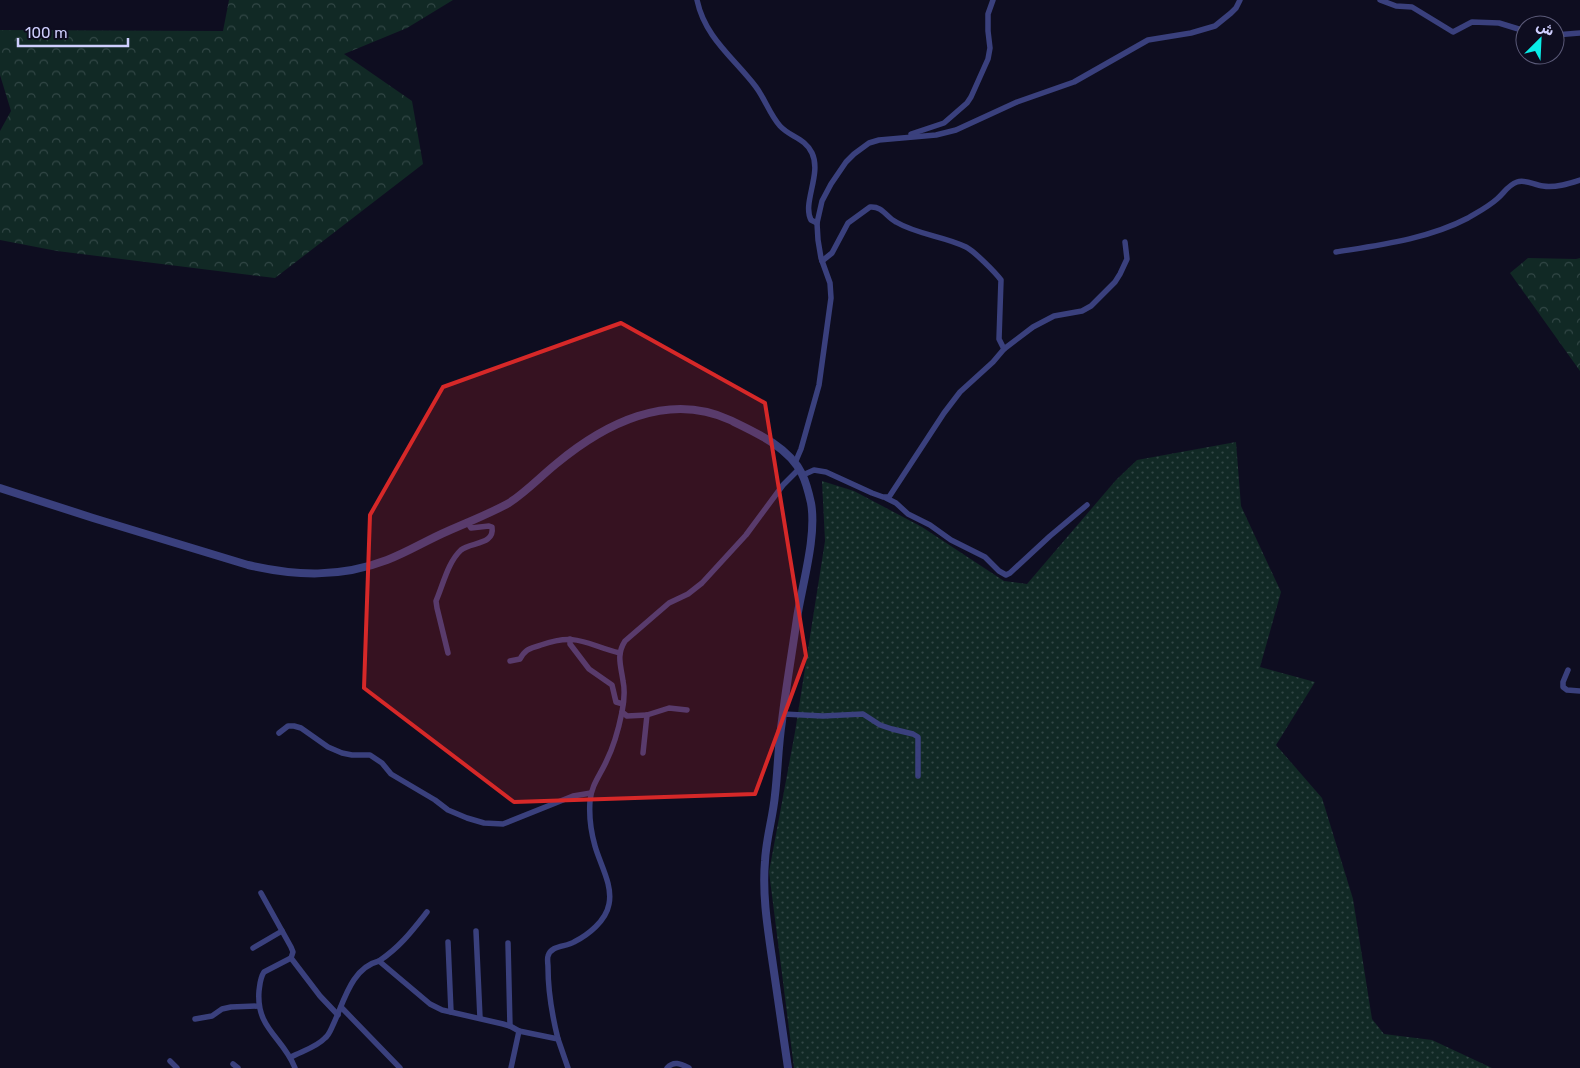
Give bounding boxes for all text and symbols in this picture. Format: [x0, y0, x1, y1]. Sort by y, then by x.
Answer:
scale bar [18, 15, 128, 47]
north arrow [1515, 15, 1565, 65]
text: ش [1534, 17, 1557, 40]
text: 100 m [25, 24, 67, 42]

